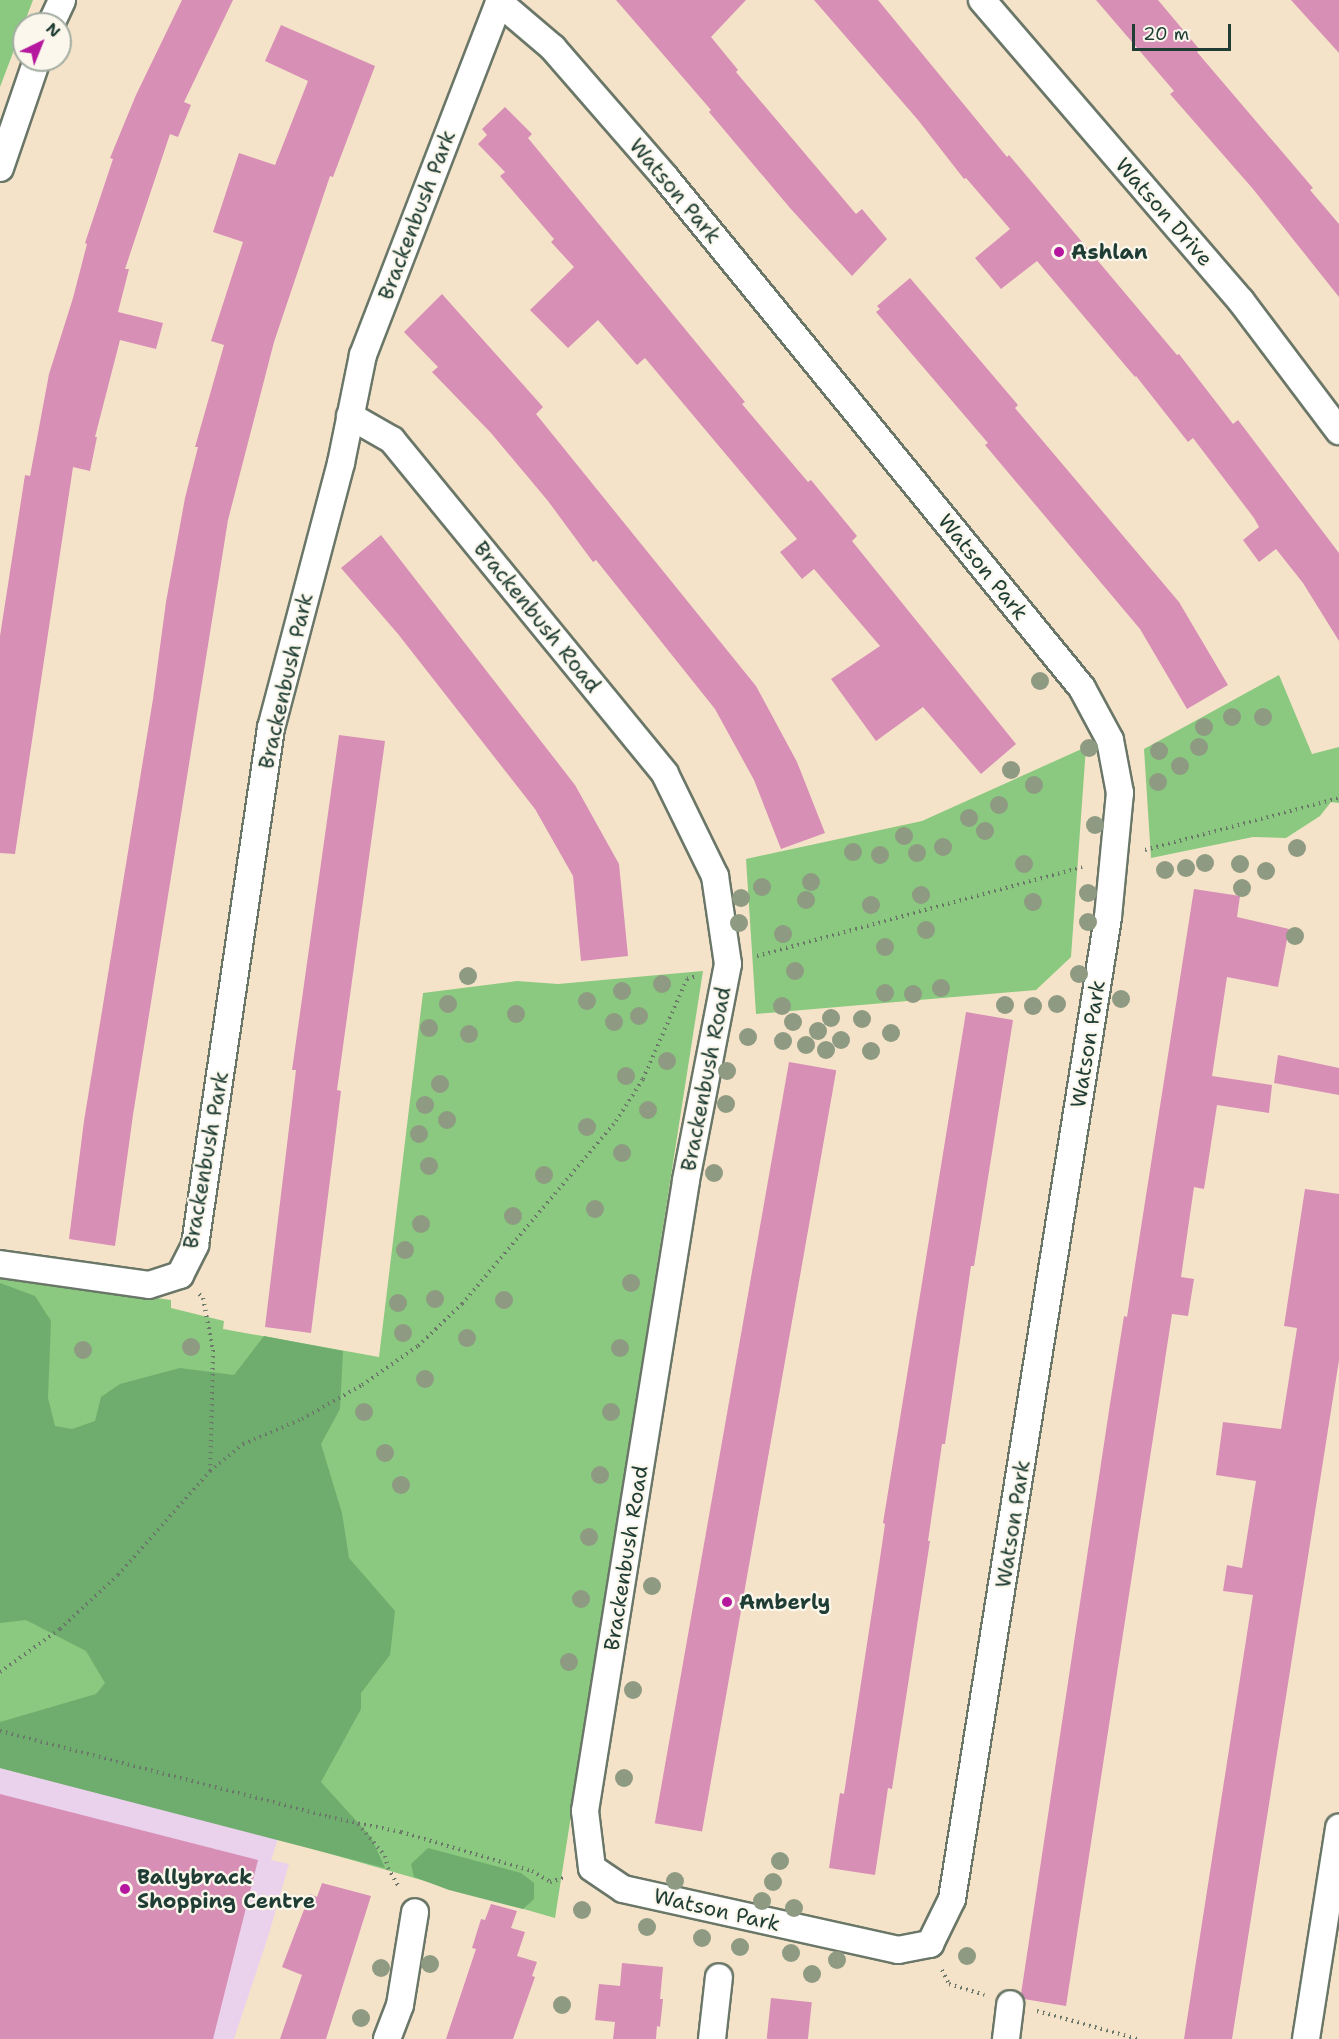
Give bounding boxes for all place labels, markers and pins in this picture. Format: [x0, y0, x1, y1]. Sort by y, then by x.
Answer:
place label: Ashlan [1071, 239, 1148, 265]
marker: Ashlan [1052, 245, 1066, 259]
place label: Amberly [739, 1589, 830, 1615]
marker: Amberly [720, 1595, 734, 1609]
place label: Ballybrack Shopping Centre [137, 1864, 315, 1914]
marker: Ballybrack Shopping Centre [118, 1882, 132, 1896]

